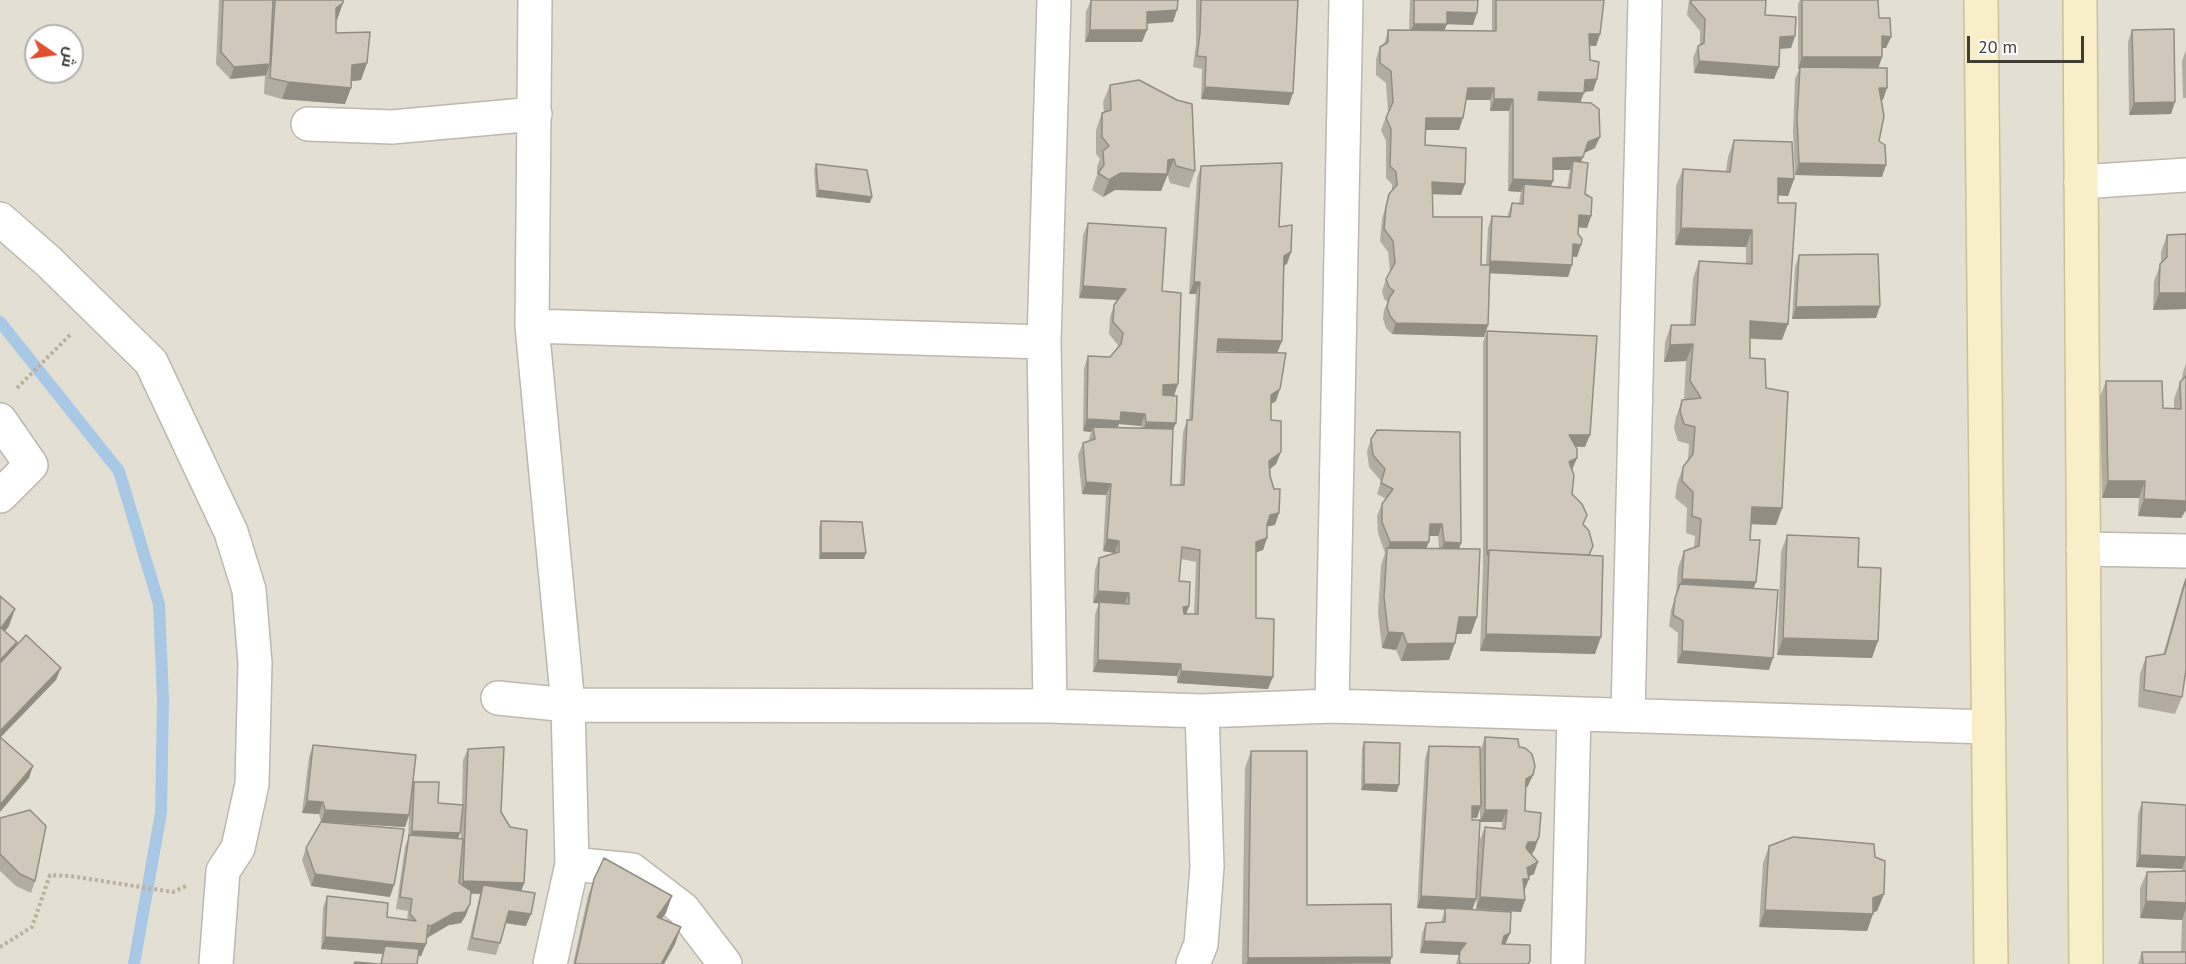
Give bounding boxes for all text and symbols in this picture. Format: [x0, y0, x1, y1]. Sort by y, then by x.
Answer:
north arrow [24, 24, 84, 84]
scale bar [1970, 24, 2087, 62]
text: 20 m [1978, 35, 2017, 58]
text: ش [58, 45, 82, 70]

